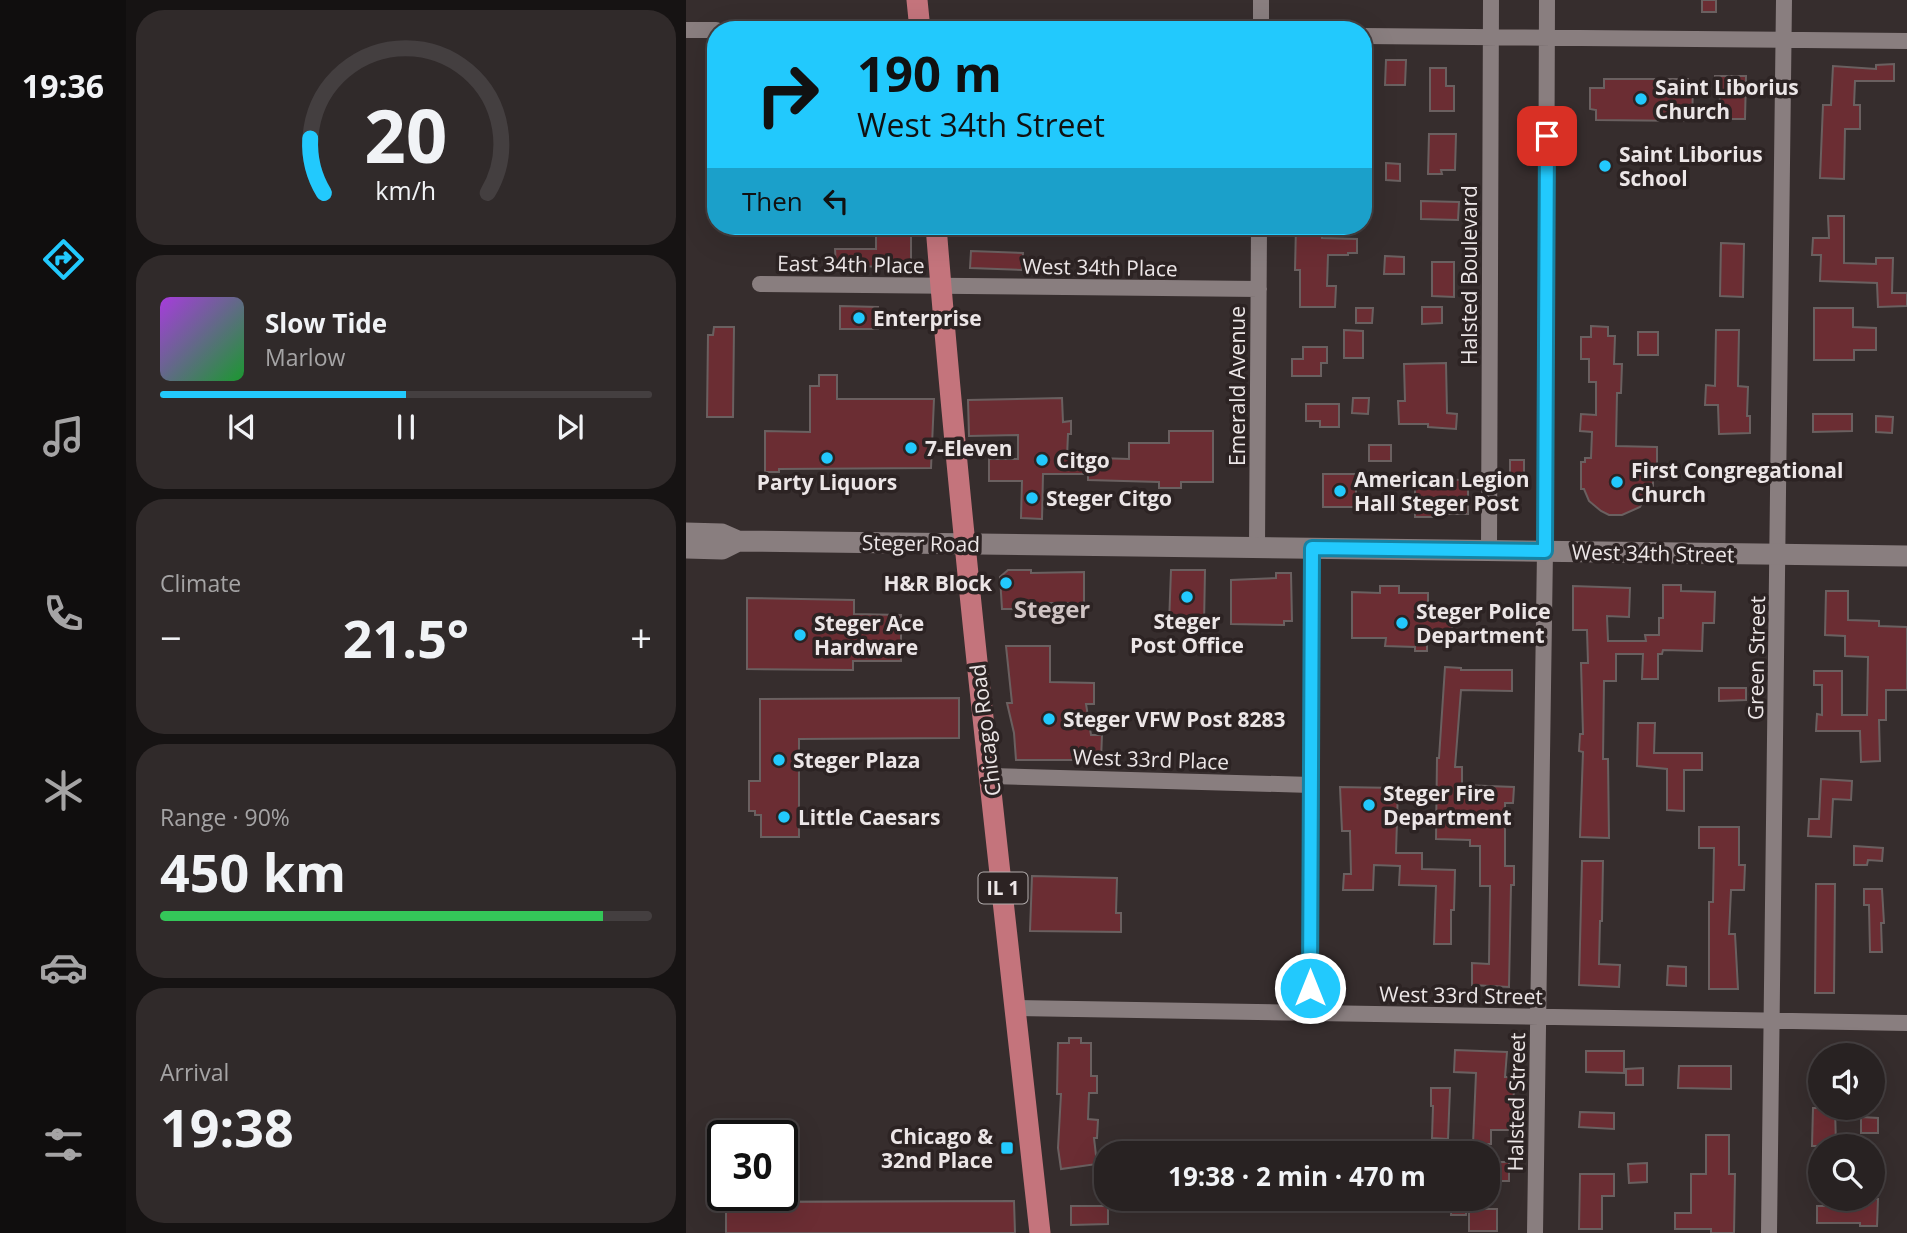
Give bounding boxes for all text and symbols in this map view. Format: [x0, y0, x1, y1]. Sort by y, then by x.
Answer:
text: 190 m [857, 40, 1002, 106]
icon: right [742, 49, 833, 140]
text: 19:36 [22, 64, 104, 107]
place label: Saint Liborius Church [1655, 73, 1799, 125]
text: 20 [364, 86, 448, 185]
marker: Saint Liborius Church [1633, 91, 1649, 107]
text: West 34th Street [857, 103, 1105, 146]
pin [1517, 106, 1577, 166]
icon: arrive [1528, 117, 1566, 155]
place label: Saint Liborius School [1619, 140, 1763, 192]
marker: Saint Liborius School [1597, 158, 1613, 174]
text: km/h [376, 173, 436, 207]
icon: left [817, 182, 855, 220]
text: Then [742, 183, 803, 219]
street label: Halsted Boulevard [1455, 185, 1483, 365]
icon: directions [39, 235, 88, 284]
street label: East 34th Place [777, 249, 925, 279]
street label: West 34th Place [1022, 252, 1178, 282]
place label: Enterprise [873, 304, 982, 332]
text: Slow Tide [265, 305, 387, 341]
street label: Emerald Avenue [1223, 306, 1251, 466]
marker: Enterprise [851, 310, 867, 326]
text: Marlow [265, 341, 345, 373]
icon: previous [223, 408, 261, 446]
icon: pause [387, 408, 425, 446]
icon: next [551, 408, 589, 446]
icon: music [39, 412, 88, 461]
place label: 7-Eleven [925, 434, 1013, 462]
marker: 7-Eleven [903, 440, 919, 456]
place label: Citgo [1056, 446, 1110, 474]
marker: Party Liquors [819, 450, 835, 466]
marker: Citgo [1034, 452, 1050, 468]
place label: First Congregational Church [1631, 456, 1843, 508]
place label: American Legion Hall Steger Post [1354, 465, 1530, 517]
place label: Party Liquors [757, 468, 897, 496]
marker: First Congregational Church [1609, 474, 1625, 490]
marker: American Legion Hall Steger Post [1332, 483, 1348, 499]
place label: Steger Citgo [1046, 484, 1172, 512]
marker: Steger Citgo [1024, 490, 1040, 506]
street label: Steger Road [862, 528, 980, 558]
street label: West 34th Street [1571, 538, 1735, 568]
text: Climate [160, 567, 241, 599]
place label: H&R Block [884, 569, 993, 597]
marker: H&R Block [998, 575, 1014, 591]
icon: phone [39, 589, 88, 638]
marker: Steger Post Office [1179, 589, 1195, 605]
district label: Steger [1014, 592, 1090, 625]
street label: Green Street [1741, 596, 1771, 720]
place label: Steger Police Department [1416, 597, 1551, 649]
text: 21.5° [343, 602, 469, 673]
place label: Steger Post Office [1130, 607, 1244, 659]
place label: Steger Ace Hardware [814, 609, 924, 661]
text: − [160, 611, 182, 663]
text: + [630, 611, 652, 663]
marker: Steger Police Department [1394, 615, 1410, 631]
marker: Steger Ace Hardware [792, 627, 808, 643]
street label: Chicago Road [963, 662, 1007, 798]
place label: Steger VFW Post 8283 [1063, 705, 1286, 733]
marker: Steger VFW Post 8283 [1041, 711, 1057, 727]
street label: West 33rd Place [1072, 742, 1230, 776]
place label: Steger Plaza [793, 746, 921, 774]
marker: Steger Plaza [771, 752, 787, 768]
icon: climate [39, 766, 88, 815]
place label: Steger Fire Department [1383, 779, 1512, 831]
marker: Steger Fire Department [1361, 797, 1377, 813]
text: Range · 90% [160, 801, 290, 833]
place label: Little Caesars [798, 803, 940, 831]
marker: Little Caesars [776, 809, 792, 825]
text: 450 km [160, 836, 346, 907]
road number: IL 1 [978, 873, 1028, 904]
icon: car [39, 943, 88, 992]
position arrow [1273, 951, 1347, 1025]
street label: West 33rd Street [1379, 980, 1543, 1010]
street label: Halsted Street [1501, 1032, 1531, 1172]
map controls [1808, 1043, 1885, 1211]
button: sound [1808, 1043, 1885, 1120]
text: Arrival [160, 1056, 229, 1088]
text: 19:38 [160, 1091, 294, 1162]
icon: filters [39, 1120, 88, 1169]
speed limit sign: 30 [707, 1120, 798, 1211]
place label: Chicago & 32nd Place [881, 1122, 993, 1174]
button: search [1808, 1134, 1885, 1211]
marker: Chicago & 32nd Place [999, 1140, 1015, 1156]
text: 19:38 · 2 min · 470 m [1168, 1158, 1426, 1194]

